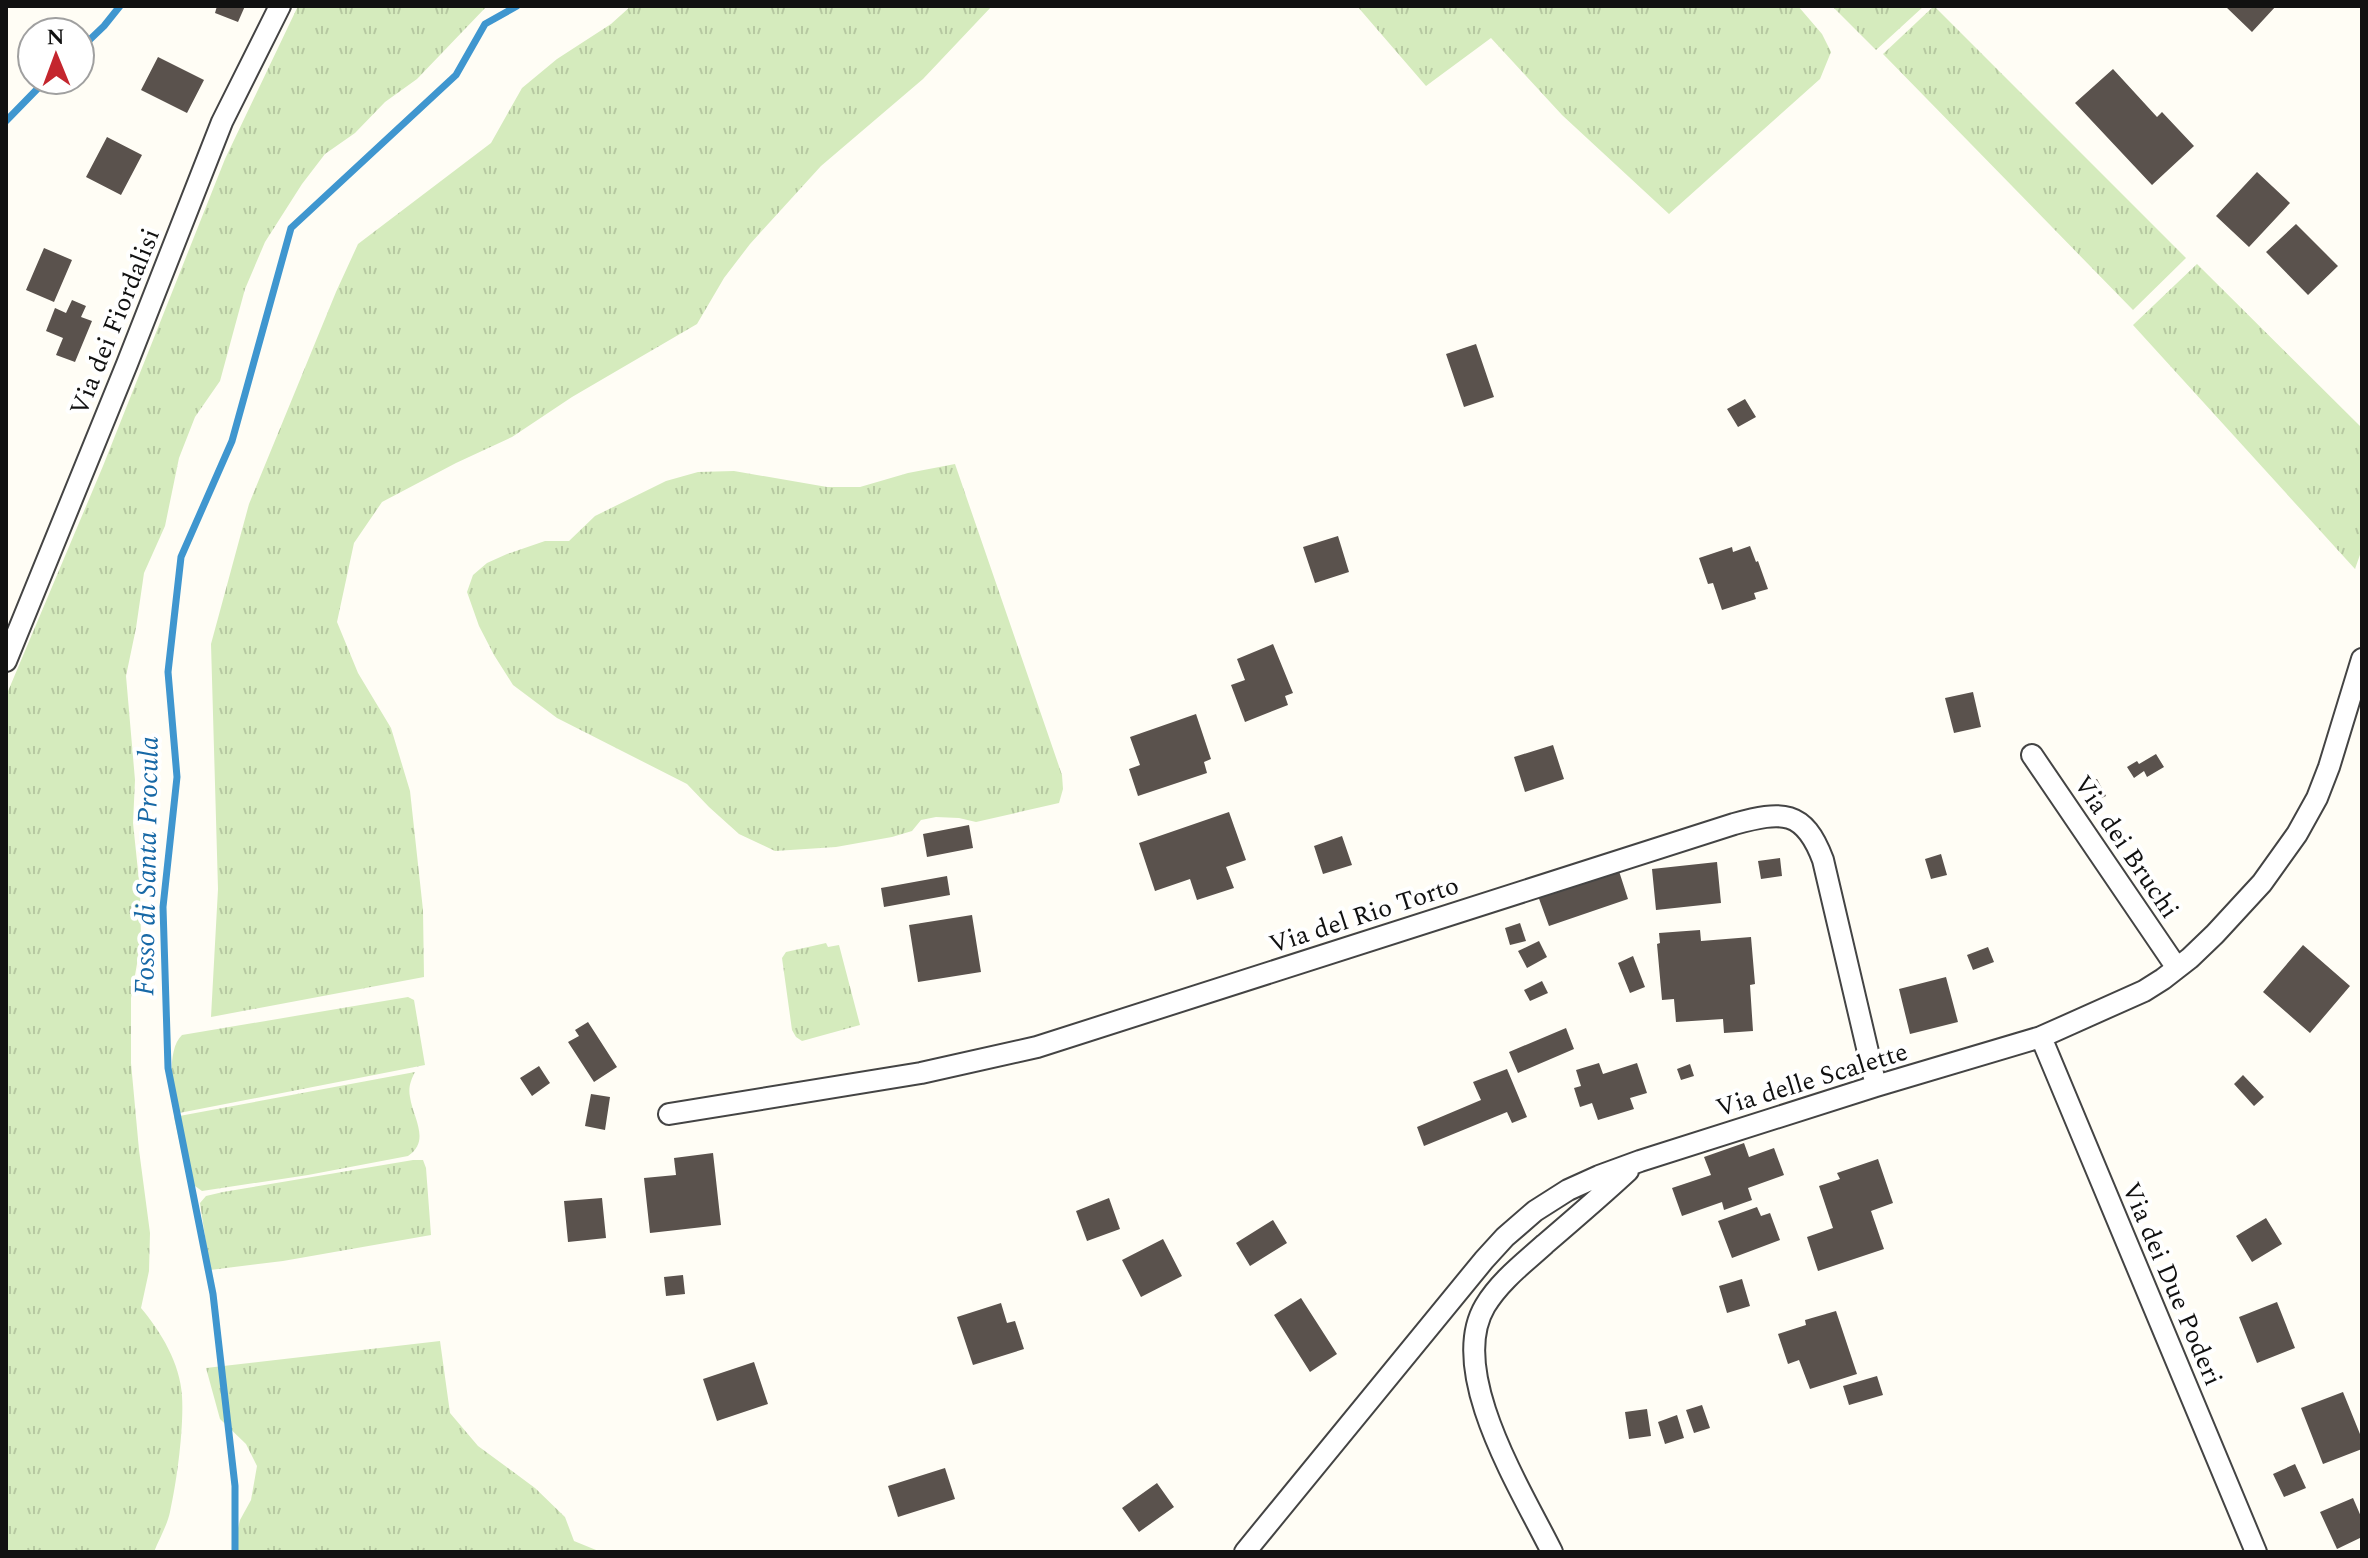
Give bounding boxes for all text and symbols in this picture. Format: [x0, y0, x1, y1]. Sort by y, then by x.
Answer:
north arrow [16, 16, 96, 96]
text: N [46, 21, 65, 54]
street label: Via dei Fiordalisi [59, 222, 171, 422]
water label: Fosso di Santa Procula [123, 736, 171, 996]
street label: Via dei Bruchi [2063, 767, 2189, 927]
street label: Via del Rio Torto [1264, 865, 1464, 965]
street label: Via delle Scalette [1711, 1032, 1913, 1128]
street label: Via dei Due Poderi [2111, 1176, 2233, 1392]

